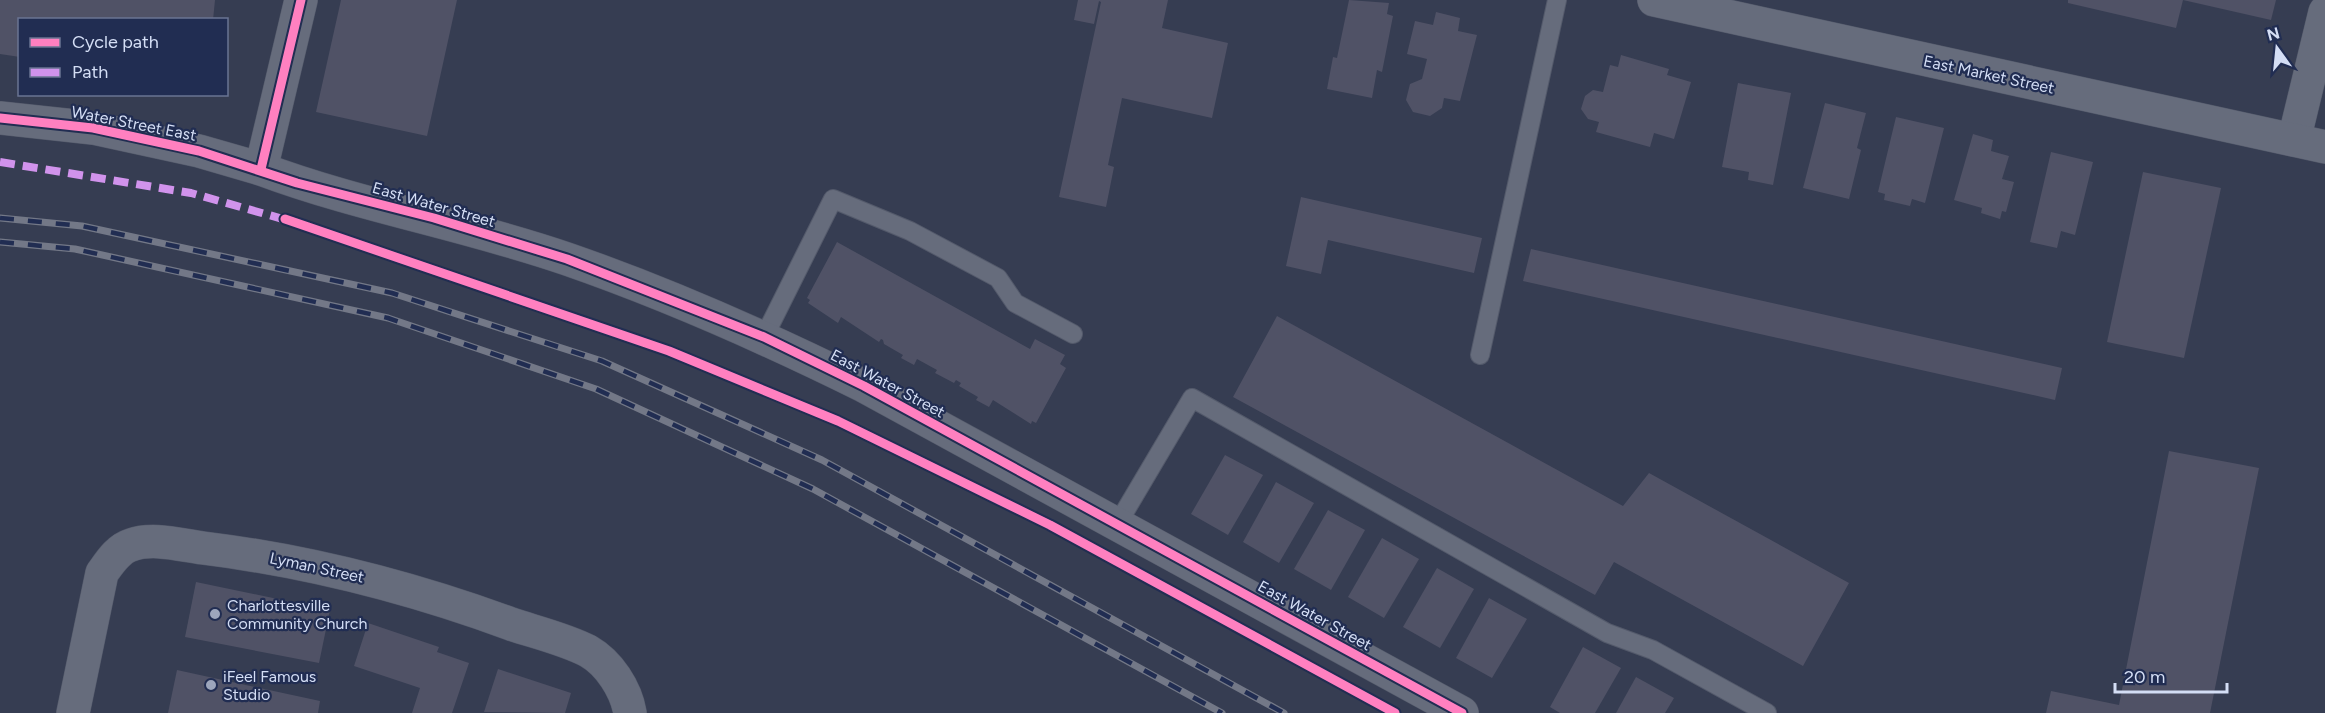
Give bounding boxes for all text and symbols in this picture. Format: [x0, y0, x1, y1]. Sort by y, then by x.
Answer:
legend [18, 18, 228, 96]
north arrow [2247, 18, 2307, 78]
text: N [2265, 23, 2282, 45]
text: Cycle path [72, 31, 159, 53]
street label: East Market Street [1922, 51, 2056, 98]
text: Path [72, 61, 108, 83]
street label: Water Street East [70, 102, 198, 145]
street label: East Water Street [370, 178, 497, 231]
street label: East Water Street [827, 345, 948, 422]
street label: Lyman Street [268, 548, 366, 587]
street label: East Water Street [1255, 576, 1375, 655]
place label: Charlottesville Community Church [227, 596, 367, 633]
marker: Charlottesville Community Church [208, 607, 222, 621]
scale bar [2115, 656, 2228, 694]
text: 20 m [2124, 666, 2165, 688]
place label: iFeel Famous Studio [223, 667, 316, 704]
marker: iFeel Famous Studio [204, 678, 218, 692]

